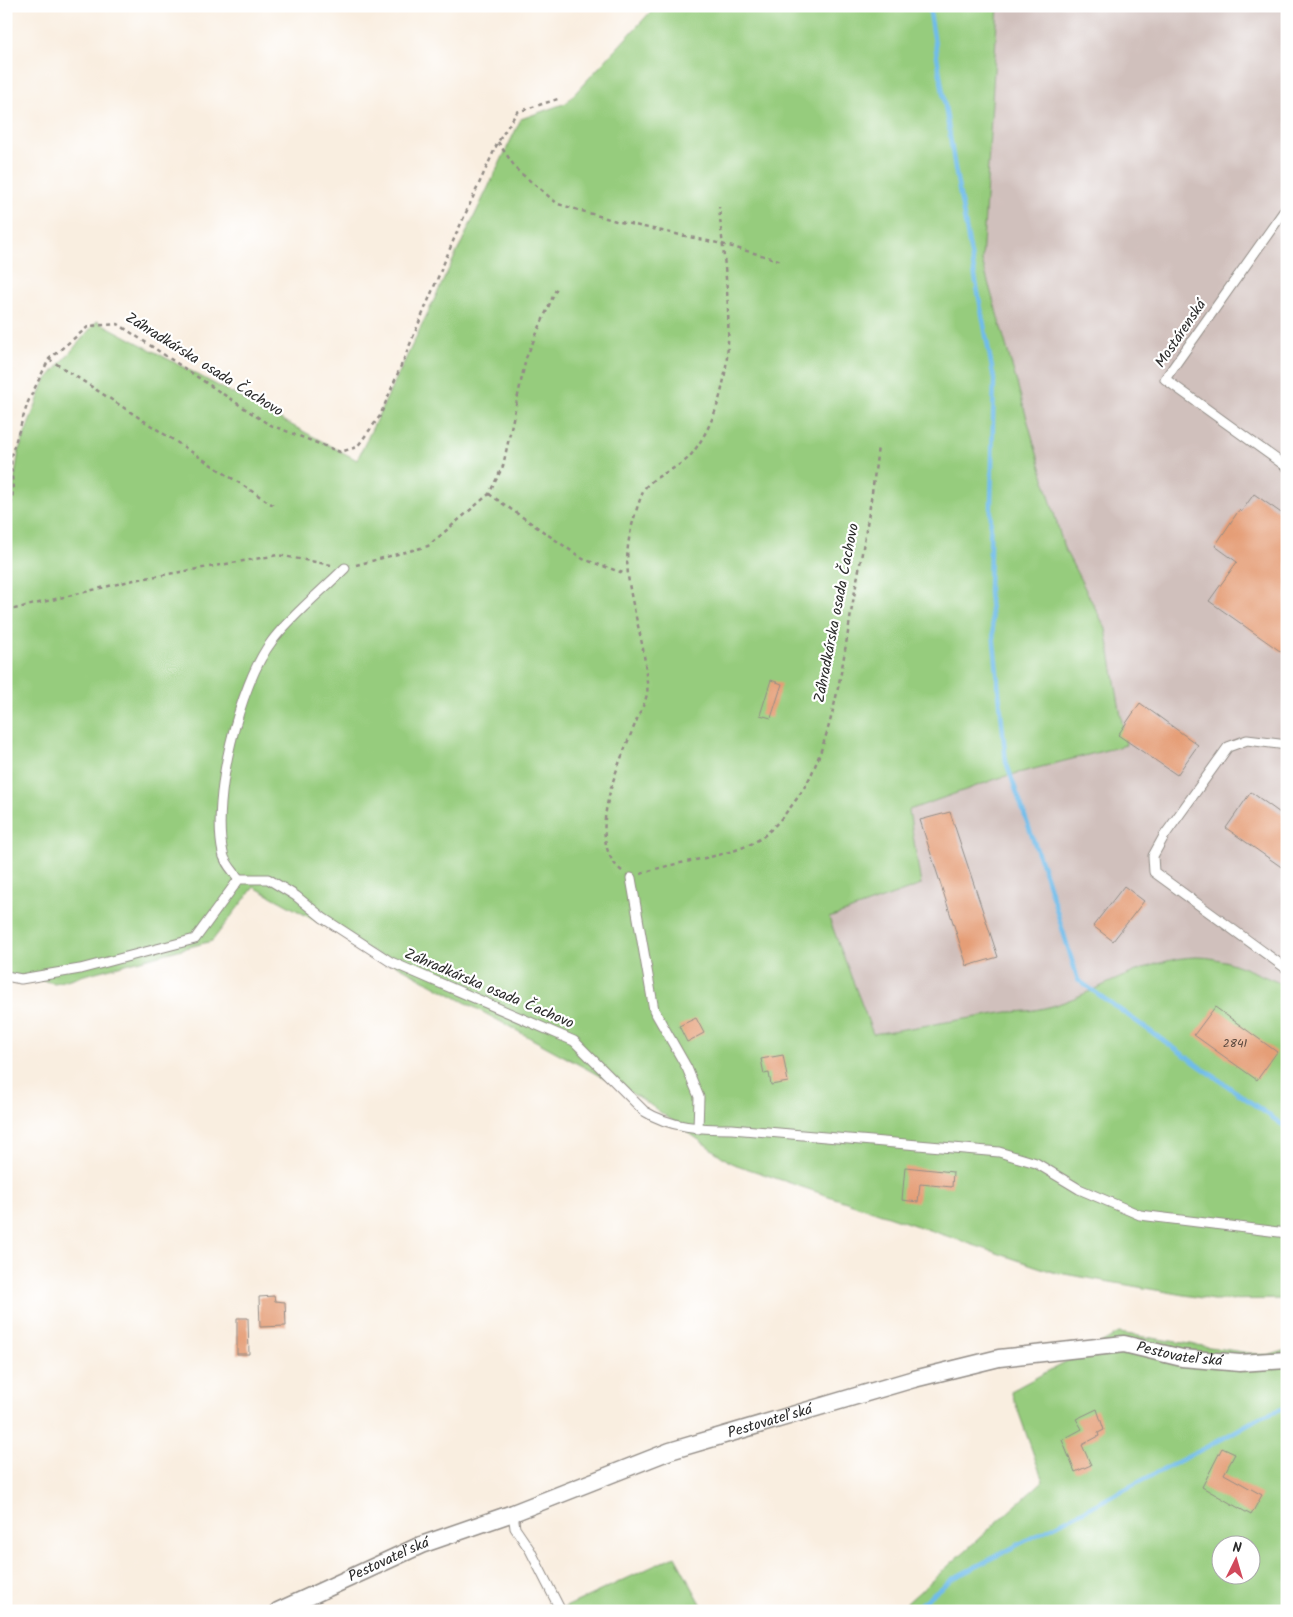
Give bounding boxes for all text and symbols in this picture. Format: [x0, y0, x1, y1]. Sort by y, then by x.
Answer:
street label: Mostárenská [1149, 293, 1214, 373]
street label: Záhradkárska osada Čachovo [120, 307, 288, 424]
street label: Záhradkárska osada Čachovo [808, 521, 866, 705]
street label: Záhradkárska osada Čachovo [400, 942, 578, 1036]
house number: 2841 [1223, 1034, 1248, 1053]
street label: Pestovateľská [1134, 1335, 1225, 1374]
street label: Pestovateľská [725, 1397, 817, 1445]
street label: Pestovateľská [344, 1530, 434, 1589]
north arrow [1210, 1534, 1260, 1584]
text: N [1232, 1537, 1243, 1559]

